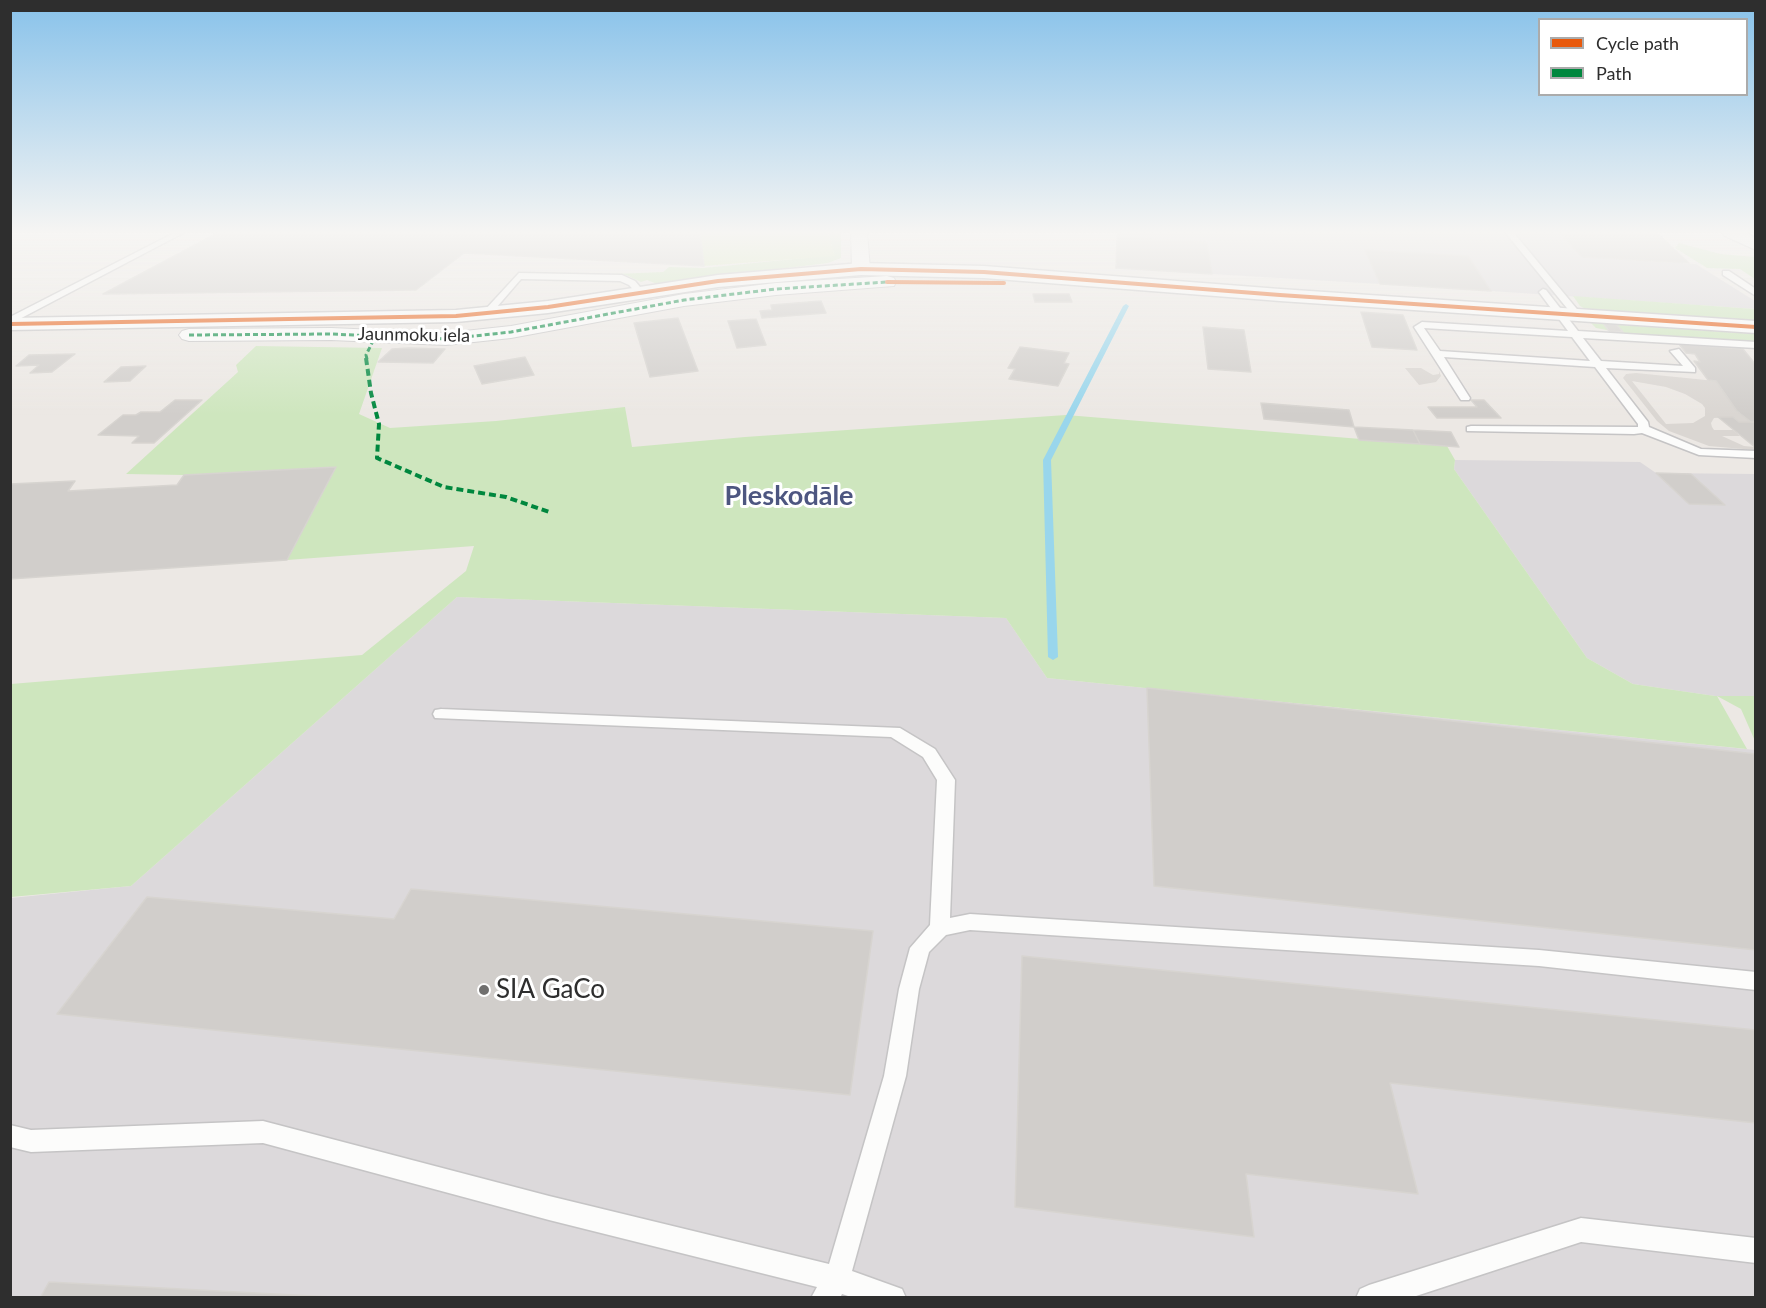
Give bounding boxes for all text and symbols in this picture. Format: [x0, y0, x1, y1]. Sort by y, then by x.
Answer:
legend [1538, 18, 1748, 96]
text: Cycle path [1596, 32, 1679, 54]
text: Path [1596, 62, 1632, 84]
street label: Jaunmoku iela [358, 323, 470, 347]
district label: Pleskodāle [724, 480, 854, 512]
place label: SIA GaCo [496, 974, 605, 1006]
marker: SIA GaCo [477, 983, 491, 997]

